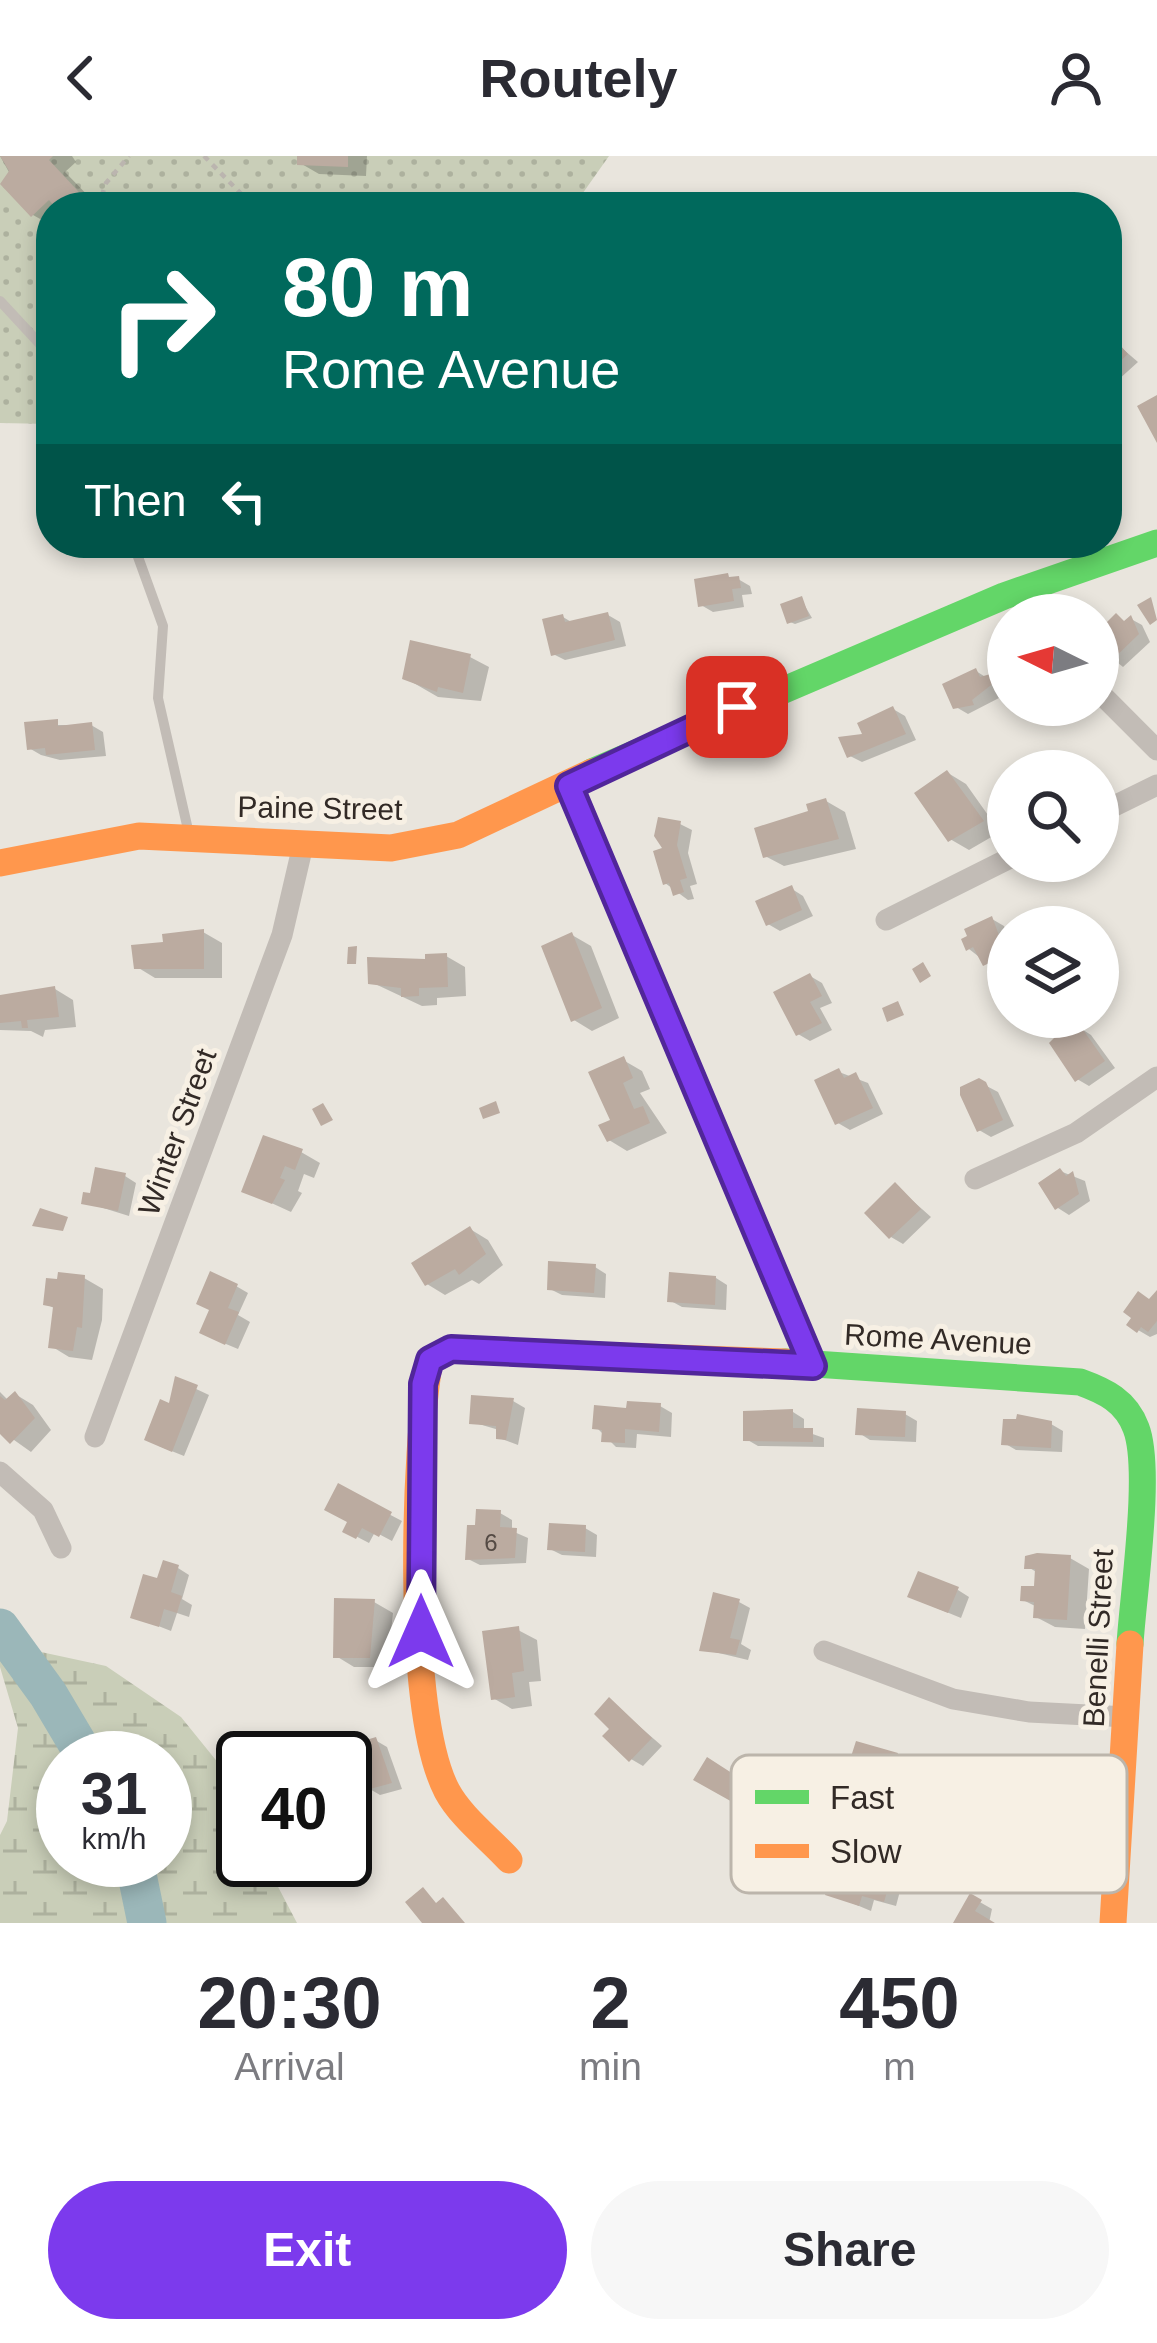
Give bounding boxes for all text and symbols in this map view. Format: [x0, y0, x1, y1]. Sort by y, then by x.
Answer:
icon: back [48, 45, 114, 111]
icon: person [1043, 45, 1109, 111]
text: Routely [479, 48, 678, 108]
icon: right [84, 240, 240, 396]
text: 80 m [282, 240, 473, 334]
text: Rome Avenue [282, 339, 620, 399]
icon: left [211, 468, 277, 534]
text: Then [84, 475, 187, 526]
north arrow [987, 594, 1119, 726]
map controls [987, 594, 1119, 1038]
pin [686, 656, 788, 758]
icon: arrive [704, 674, 770, 740]
button: search [987, 750, 1119, 882]
street label: Paine Street [237, 790, 403, 826]
button: layers [987, 906, 1119, 1038]
street label: Winter Street [132, 1043, 223, 1220]
street label: Rome Avenue [843, 1318, 1033, 1360]
house number: 6 [484, 1529, 498, 1556]
street label: Benelli Street [1077, 1547, 1119, 1728]
position arrow [358, 1569, 484, 1695]
speed limit sign: 40 [216, 1731, 372, 1887]
legend [731, 1755, 1127, 1893]
text: 31 [81, 1760, 147, 1827]
text: Fast [830, 1779, 894, 1816]
text: km/h [81, 1822, 147, 1855]
text: Slow [830, 1833, 902, 1870]
text: 20:30 [197, 1963, 382, 2043]
text: 2 [590, 1963, 631, 2043]
text: 450 [839, 1963, 960, 2043]
text: Arrival [234, 2045, 345, 2088]
text: min [579, 2045, 642, 2088]
text: m [883, 2045, 916, 2088]
button: Exit [48, 2181, 567, 2319]
button: Share [591, 2181, 1109, 2319]

